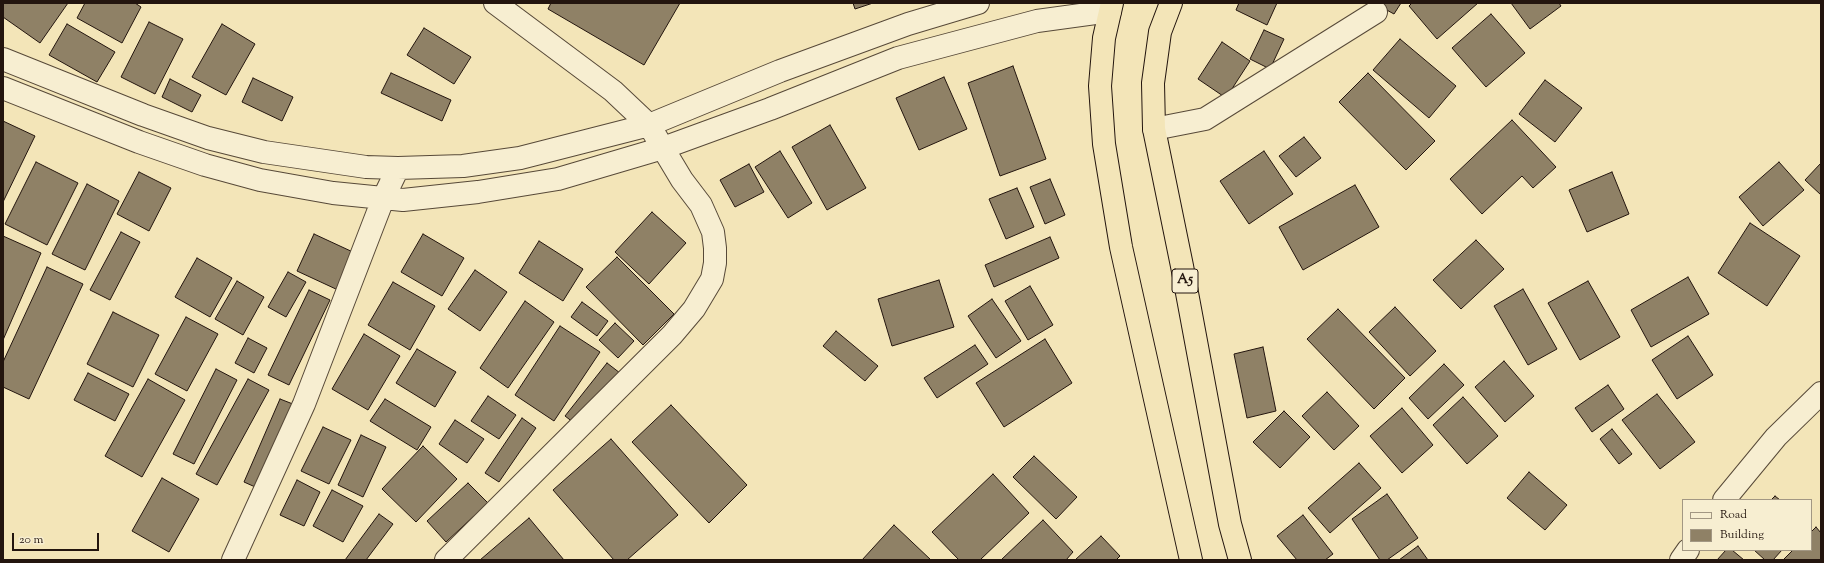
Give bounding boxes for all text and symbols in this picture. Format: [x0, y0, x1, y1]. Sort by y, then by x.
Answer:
road number: A5 [1172, 269, 1198, 293]
legend [1682, 499, 1812, 551]
text: Road [1720, 506, 1747, 524]
scale bar [14, 525, 101, 551]
text: Building [1720, 526, 1764, 544]
text: 20 m [19, 531, 43, 549]

